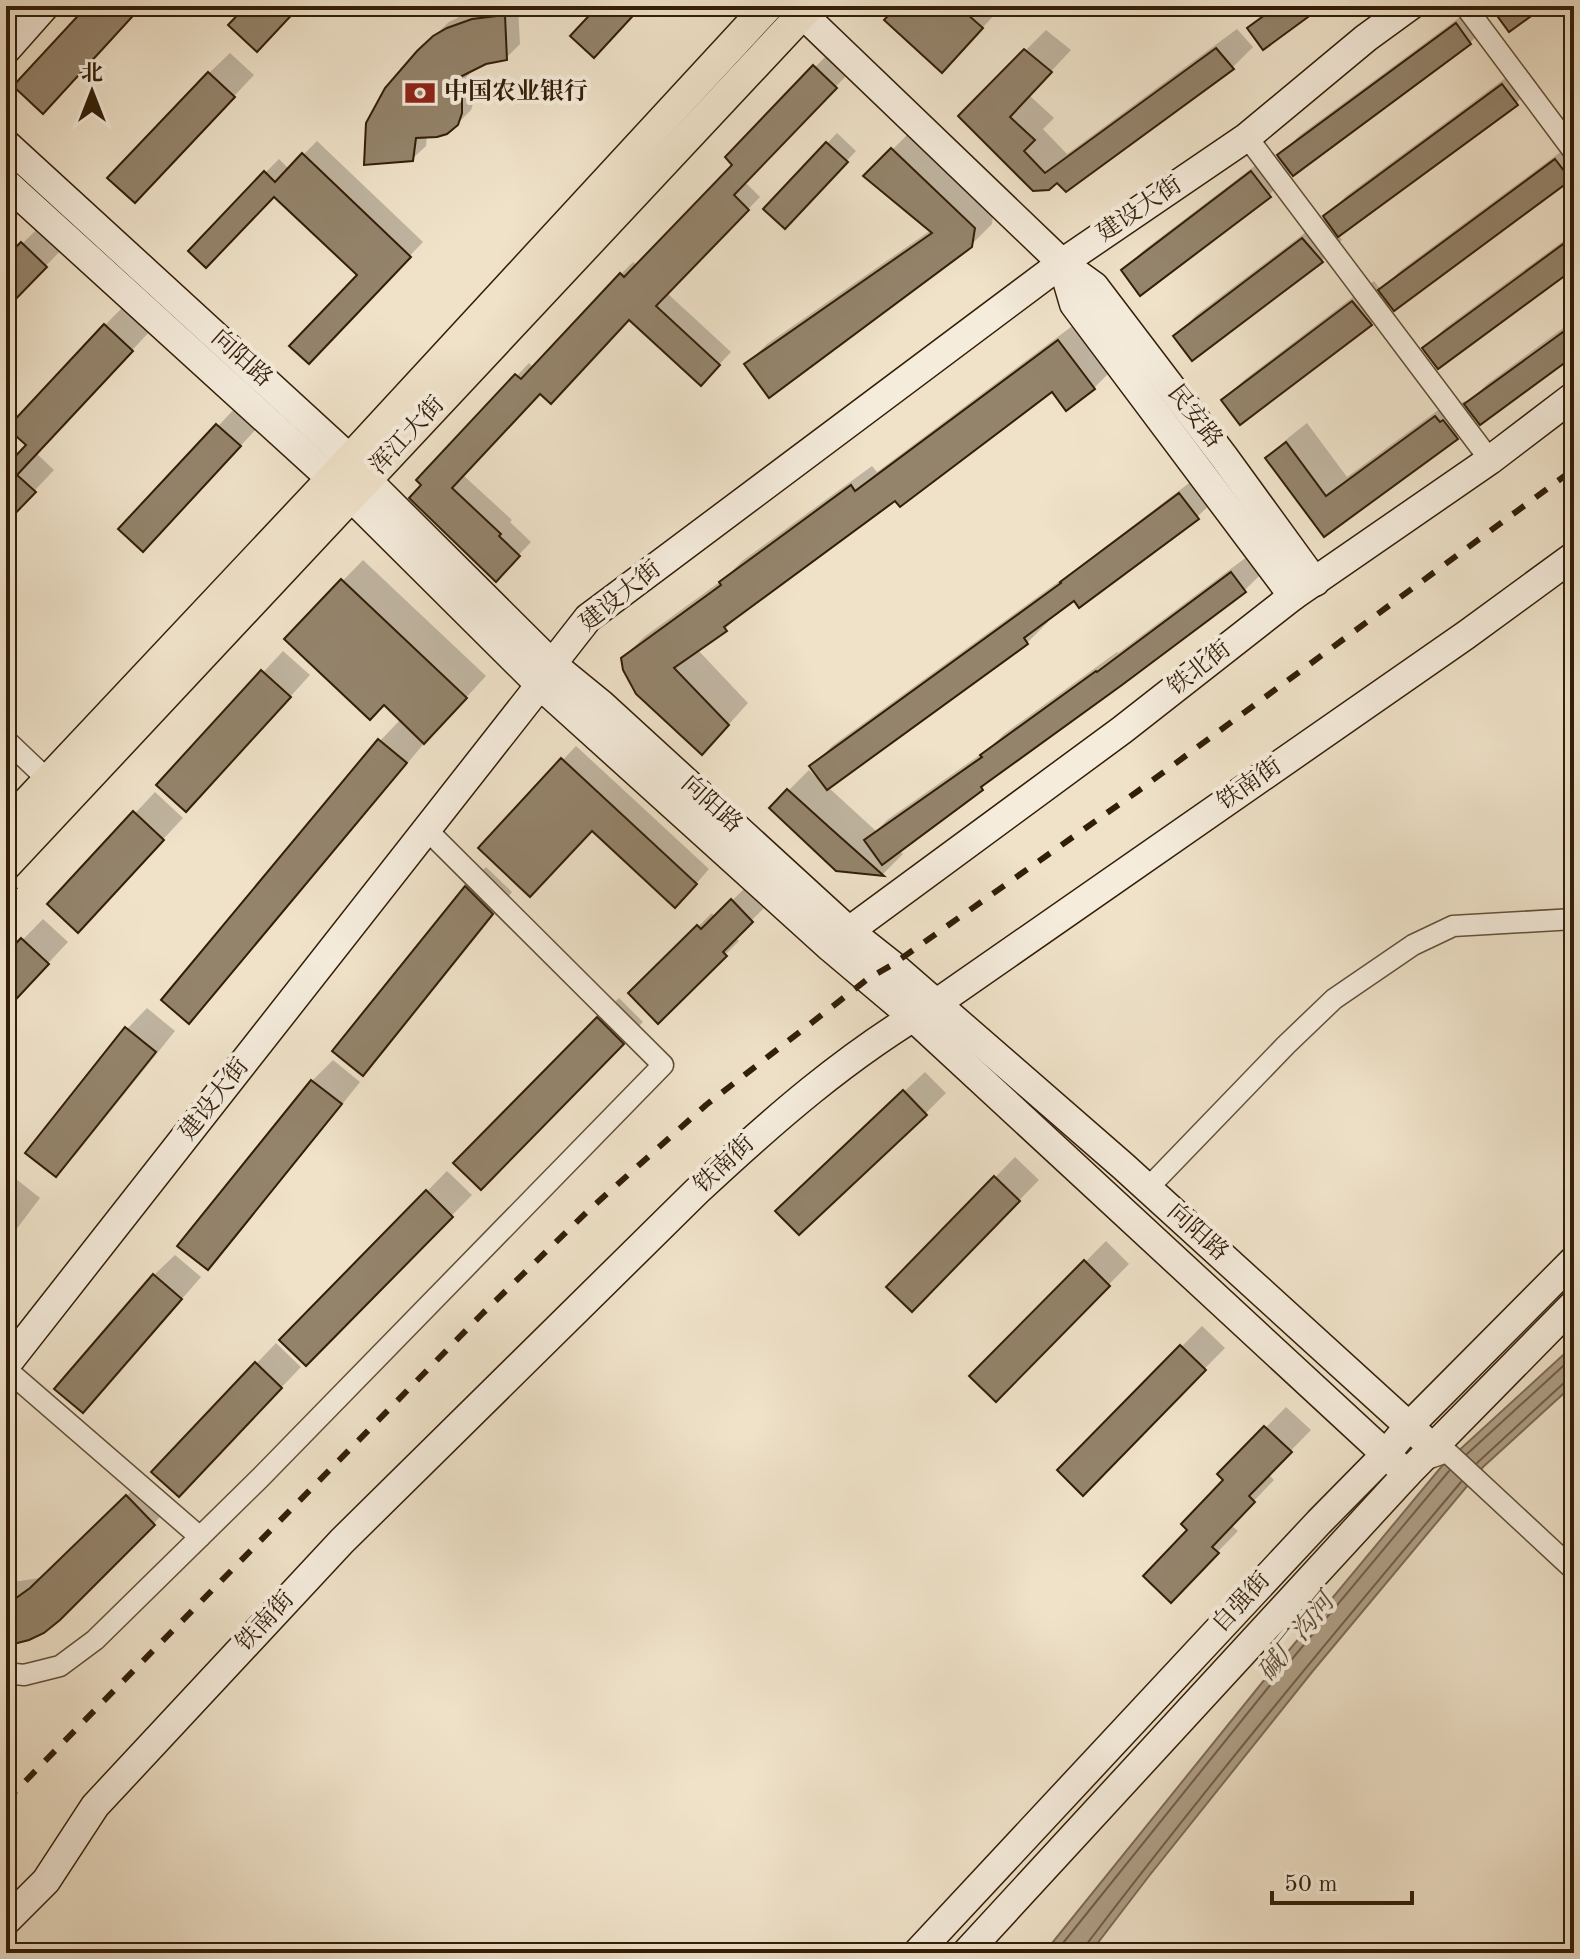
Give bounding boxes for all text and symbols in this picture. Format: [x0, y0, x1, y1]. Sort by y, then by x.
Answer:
north arrow [52, 52, 132, 132]
text: 北 [81, 62, 103, 85]
bank icon: 中国农业银行 [403, 76, 437, 110]
place label: 中国农业银行 [444, 78, 588, 105]
street label: 建设大街 [1092, 171, 1187, 247]
street label: 向阳路 [206, 324, 278, 392]
street label: 民安路 [1162, 379, 1228, 453]
street label: 浑江大街 [364, 391, 450, 479]
street label: 建设大街 [574, 555, 666, 637]
street label: 铁北街 [1162, 635, 1236, 701]
street label: 铁南街 [1212, 752, 1286, 815]
street label: 向阳路 [676, 770, 748, 838]
street label: 建设大街 [174, 1053, 254, 1145]
street label: 铁南街 [688, 1129, 760, 1198]
street label: 向阳路 [1162, 1198, 1234, 1266]
street label: 自强街 [1206, 1566, 1275, 1638]
street label: 铁南街 [230, 1585, 299, 1657]
water label: 碱厂沟河 [1253, 1585, 1342, 1687]
scale bar [1272, 1855, 1412, 1905]
text: 50 m [1284, 1873, 1338, 1897]

